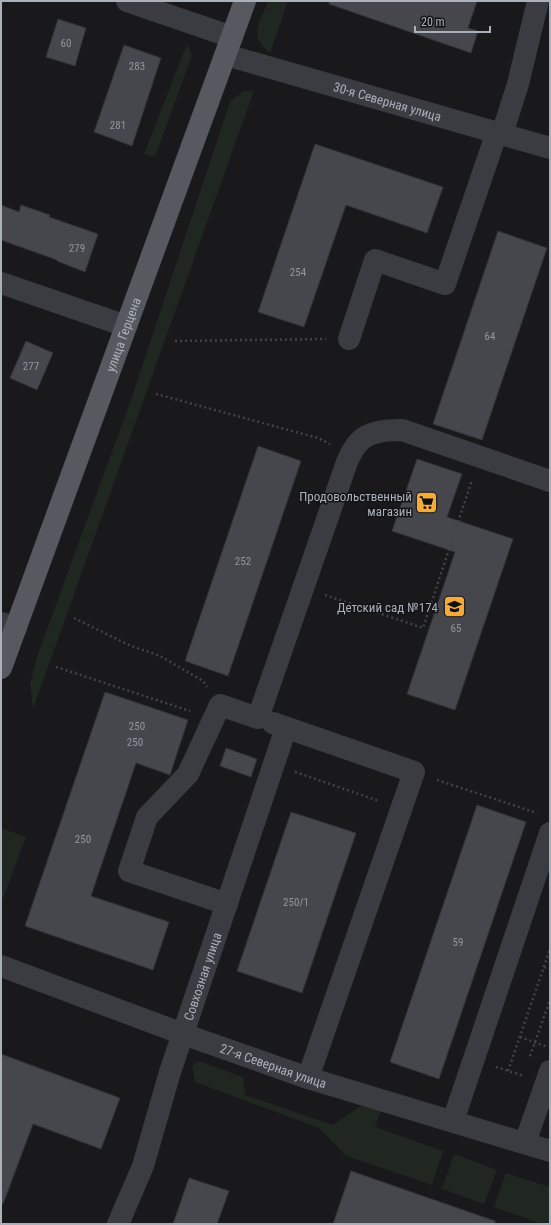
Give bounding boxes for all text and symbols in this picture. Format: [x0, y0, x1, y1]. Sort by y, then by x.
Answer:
scale bar [415, 8, 490, 34]
text: 20 m [421, 15, 445, 29]
house number: 60 [61, 37, 71, 50]
house number: 283 [129, 60, 145, 73]
street label: 30-я Северная улица [332, 79, 443, 124]
house number: 281 [110, 119, 126, 132]
house number: 279 [69, 242, 85, 255]
house number: 254 [290, 266, 307, 279]
street label: улица Герцена [103, 296, 144, 374]
house number: 64 [485, 330, 496, 343]
house number: 277 [23, 360, 39, 373]
place label: Продовольственный магазин [299, 489, 412, 519]
supermarket icon: Продовольственный магазин [414, 490, 440, 516]
house number: 252 [235, 555, 251, 568]
school or university icon: Детский сад №174 [441, 594, 467, 620]
place label: Детский сад №174 [337, 600, 439, 615]
house number: 65 [451, 622, 461, 635]
house number: 250 [129, 720, 145, 733]
house number: 250 [127, 736, 143, 749]
house number: 250 [75, 833, 91, 846]
house number: 250/1 [283, 896, 309, 909]
street label: Совхозная улица [181, 930, 225, 1022]
house number: 59 [453, 936, 463, 949]
street label: 27-я Северная улица [218, 1041, 328, 1091]

